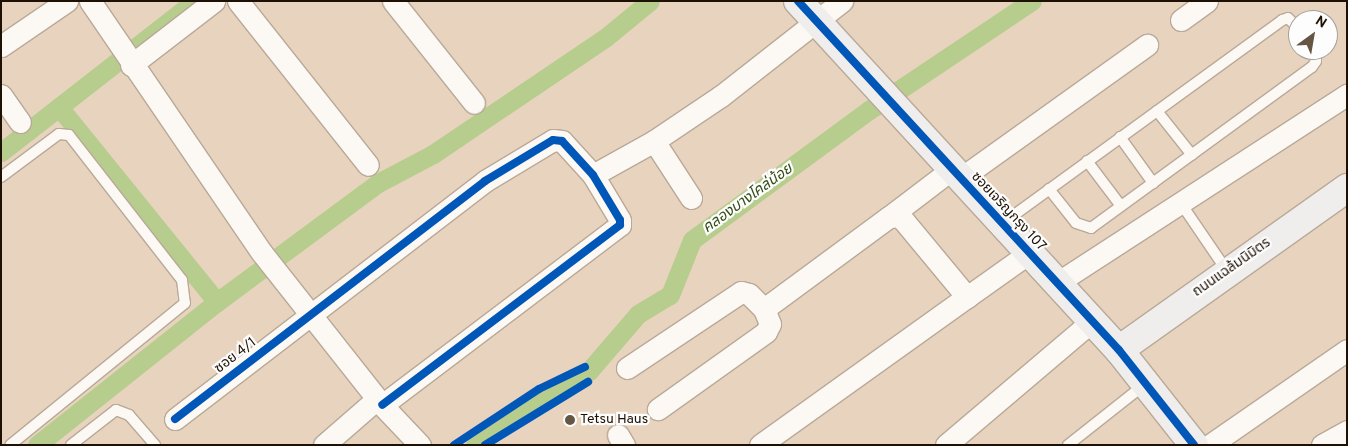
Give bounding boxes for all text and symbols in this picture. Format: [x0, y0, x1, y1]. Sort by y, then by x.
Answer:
north arrow [1288, 10, 1338, 60]
text: N [1312, 13, 1329, 33]
water label: คลองบางโคล่น้อย [700, 160, 796, 238]
street label: ซอยเจริญกรุง 107 [967, 169, 1049, 255]
street label: ถนนแฉล้มนิมิตร [1190, 235, 1274, 301]
street label: ซอย 4/1 [212, 335, 260, 377]
place label: Tetsu Haus [580, 412, 648, 428]
marker: Tetsu Haus [564, 414, 576, 426]

